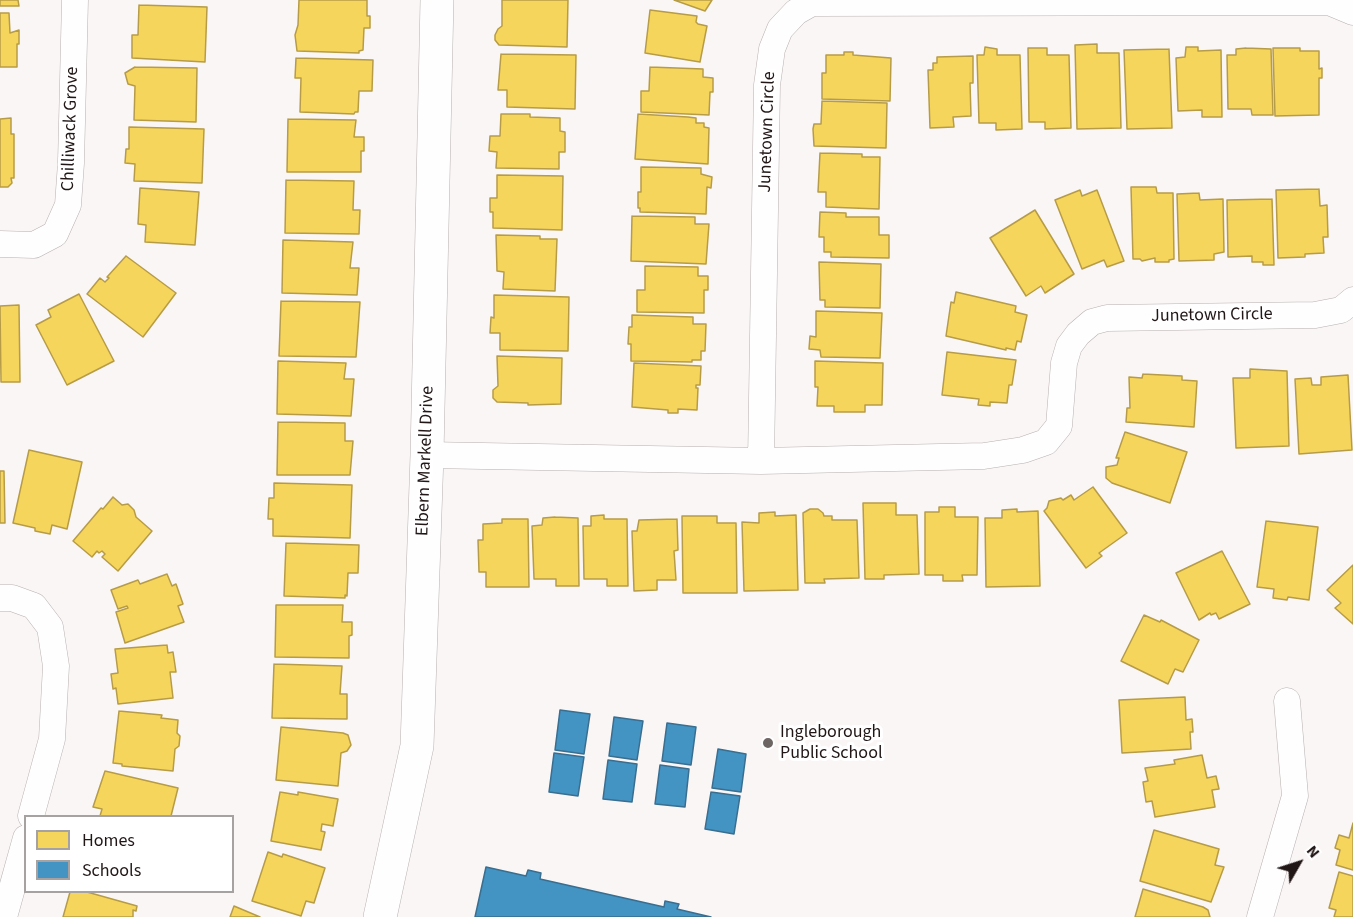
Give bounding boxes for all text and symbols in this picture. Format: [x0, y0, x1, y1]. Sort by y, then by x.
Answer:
street label: Chilliwack Grove [58, 66, 84, 192]
street label: Junetown Circle [755, 71, 781, 193]
street label: Junetown Circle [1151, 304, 1273, 328]
street label: Elbern Markell Drive [413, 385, 439, 537]
place label: Ingleborough Public School [780, 722, 882, 764]
marker: Ingleborough Public School [761, 736, 775, 750]
legend [24, 815, 234, 893]
text: Homes [82, 828, 135, 853]
north arrow [1269, 833, 1329, 893]
text: N [1301, 841, 1325, 863]
text: Schools [82, 858, 141, 883]

